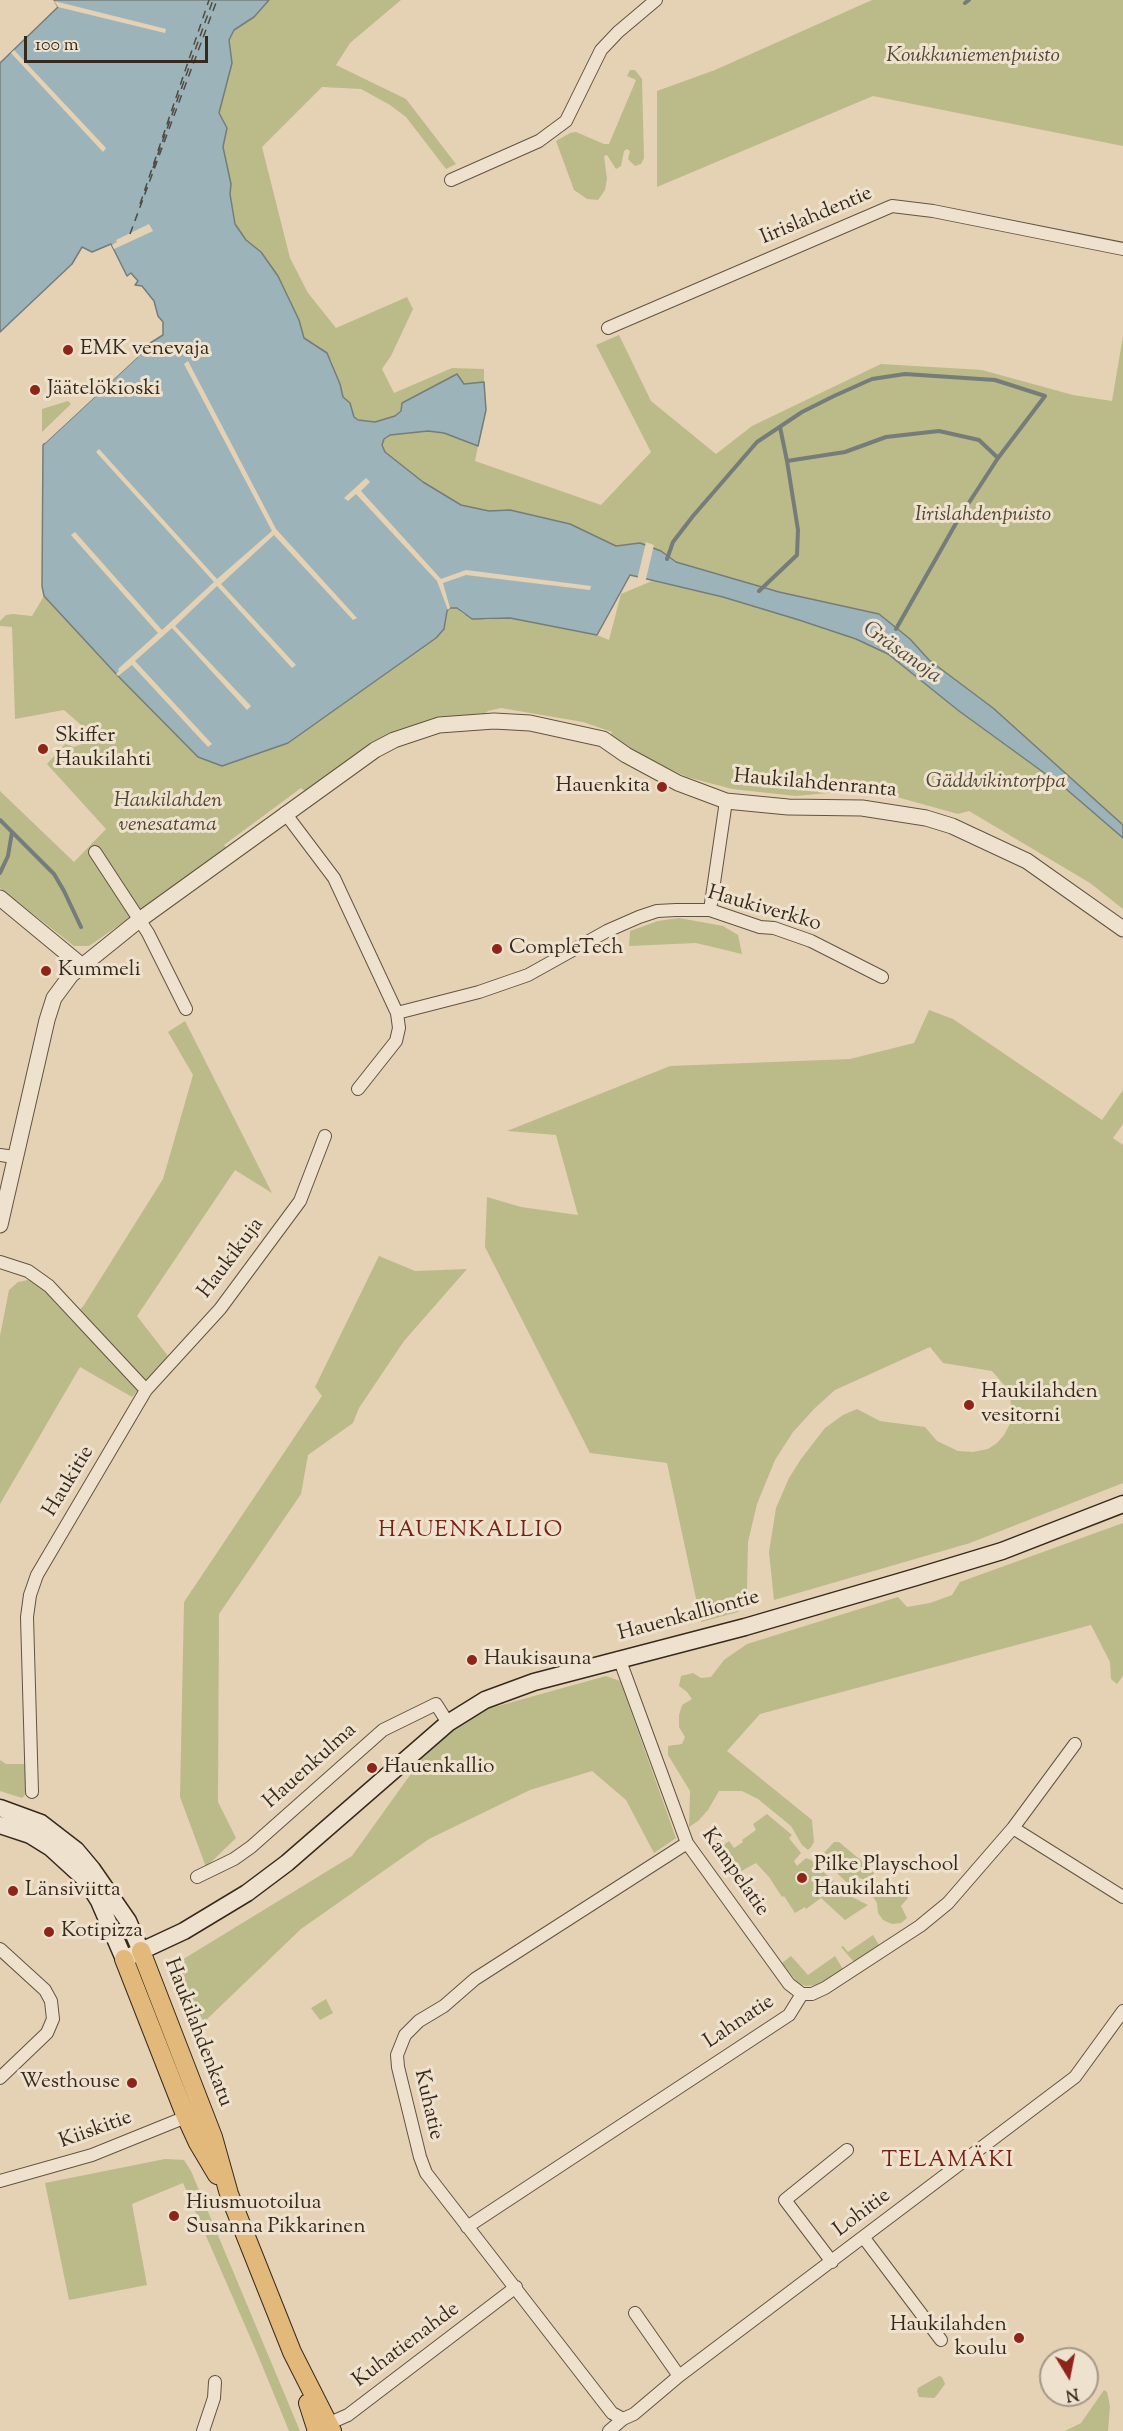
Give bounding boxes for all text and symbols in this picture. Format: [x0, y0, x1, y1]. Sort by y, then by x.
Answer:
scale bar [27, 24, 212, 62]
text: 100 m [35, 33, 79, 59]
park label: Koukkuniemenpuisto [886, 44, 1060, 70]
street label: Iirislahdentie [757, 182, 877, 252]
place label: EMK venevaja [80, 337, 209, 363]
marker: EMK venevaja [61, 343, 75, 357]
place label: Jäätelökioski [47, 377, 161, 403]
marker: Jäätelökioski [28, 383, 42, 397]
park label: Iirislahdenpuisto [915, 503, 1051, 529]
water label: Gräsanoja [856, 617, 946, 691]
place label: Skiffer Haukilahti [55, 724, 151, 774]
marker: Skiffer Haukilahti [36, 742, 50, 756]
street label: Haukilahdenranta [733, 765, 897, 805]
park label: Gäddvikintorppa [926, 770, 1066, 796]
place label: Hauenkita [556, 774, 650, 800]
marker: Hauenkita [655, 780, 669, 794]
park label: Haukilahden venesatama [114, 789, 222, 839]
street label: Haukiverkko [704, 882, 824, 938]
place label: CompleTech [509, 936, 624, 962]
marker: CompleTech [490, 942, 504, 956]
place label: Kummeli [58, 958, 141, 984]
marker: Kummeli [39, 964, 53, 978]
street label: Haukikuja [194, 1214, 270, 1304]
place label: Haukilahden vesitorni [981, 1380, 1098, 1430]
marker: Haukilahden vesitorni [962, 1398, 976, 1412]
street label: Haukitie [39, 1442, 101, 1522]
district label: HAUENKALLIO [378, 1519, 564, 1545]
street label: Hauenkalliontie [615, 1586, 763, 1648]
place label: Haukisauna [484, 1647, 591, 1673]
marker: Haukisauna [465, 1653, 479, 1667]
street label: Hauenkulma [259, 1719, 363, 1815]
place label: Hauenkallio [384, 1755, 494, 1781]
marker: Hauenkallio [365, 1761, 379, 1775]
street label: Kampelatie [695, 1824, 773, 1922]
place label: Pilke Playschool Haukilahti [814, 1853, 959, 1903]
marker: Pilke Playschool Haukilahti [795, 1871, 809, 1885]
place label: Länsiviitta [25, 1878, 121, 1904]
marker: Länsiviitta [6, 1884, 20, 1898]
place label: Kotipizza [61, 1919, 143, 1945]
marker: Kotipizza [42, 1925, 56, 1939]
street label: Haukilahdenkatu [157, 1955, 237, 2111]
street label: Lahnatie [700, 1990, 780, 2056]
street label: Kuhatie [407, 2067, 447, 2143]
place label: Westhouse [20, 2070, 120, 2096]
marker: Westhouse [125, 2076, 139, 2090]
street label: Kiiskitie [56, 2106, 136, 2156]
district label: TELAMÄKI [881, 2149, 1015, 2175]
street label: Lohitie [829, 2184, 897, 2244]
place label: Hiusmuotoilua Susanna Pikkarinen [186, 2191, 366, 2241]
marker: Hiusmuotoilua Susanna Pikkarinen [167, 2209, 181, 2223]
street label: Kuhatienahde [349, 2298, 465, 2394]
place label: Haukilahden koulu [890, 2313, 1007, 2363]
marker: Haukilahden koulu [1012, 2331, 1026, 2345]
north arrow [1039, 2347, 1099, 2407]
text: N [1064, 2381, 1080, 2406]

